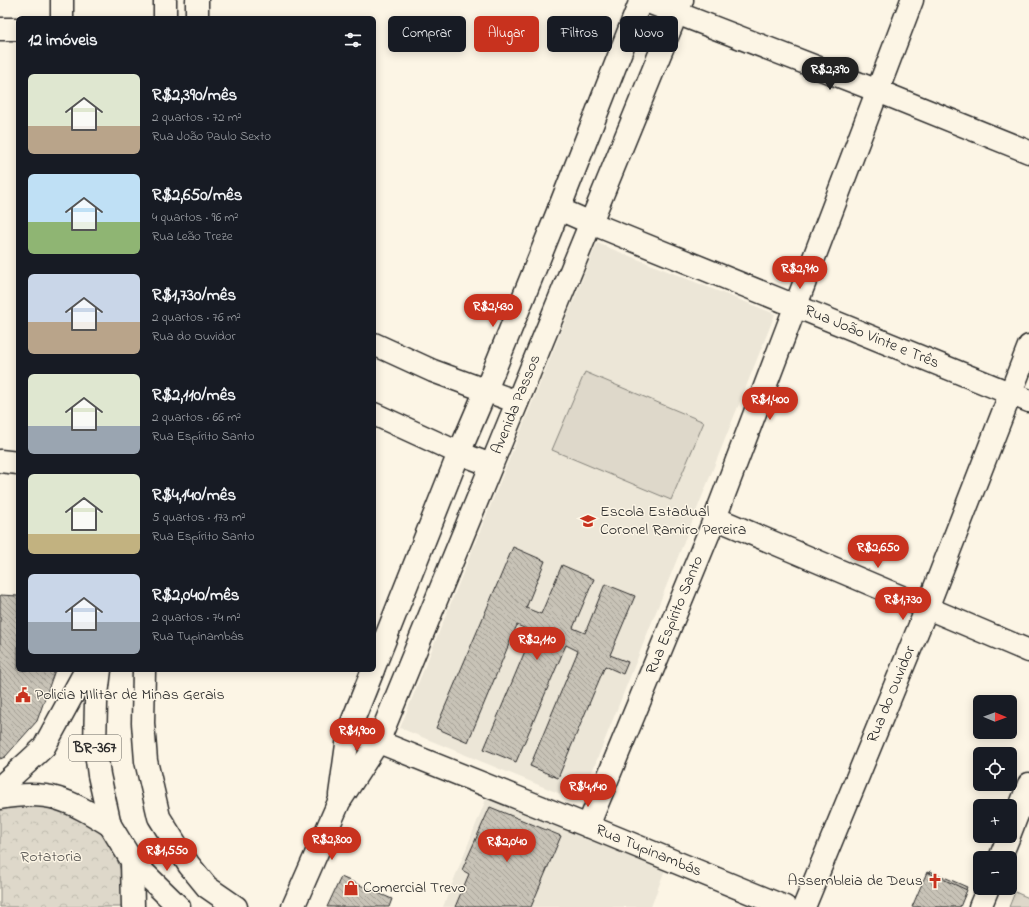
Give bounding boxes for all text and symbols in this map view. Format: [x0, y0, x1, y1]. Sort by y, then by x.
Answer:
chip: Comprar [388, 16, 466, 52]
chip: Alugar [474, 16, 539, 52]
chip: Filtros [547, 16, 612, 52]
chip: Novo [620, 16, 678, 52]
text: 12 imóveis [28, 28, 98, 53]
icon: filters [342, 29, 364, 51]
pin: R$2,390 [793, 57, 867, 91]
text: R$2,390 [811, 60, 849, 79]
text: R$2,390/mês [152, 83, 237, 108]
icon: home [60, 90, 108, 138]
text: 2 quartos · 72 m² [152, 108, 242, 127]
text: Rua João Paulo Sexto [152, 127, 271, 146]
text: R$2,650/mês [152, 183, 242, 208]
icon: home [60, 190, 108, 238]
text: 4 quartos · 96 m² [152, 208, 238, 227]
text: Rua Leão Treze [152, 227, 233, 246]
pin: R$2,910 [763, 256, 837, 290]
text: R$2,910 [781, 259, 819, 278]
text: R$1,730/mês [152, 283, 236, 308]
icon: home [60, 290, 108, 338]
pin: R$2,430 [456, 294, 530, 328]
text: R$2,430 [473, 297, 513, 316]
street label: Rua João Vinte e Três [801, 299, 943, 375]
text: 2 quartos · 76 m² [152, 308, 241, 327]
text: Rua do Ouvidor [152, 327, 236, 346]
street label: Avenida Passos [485, 351, 547, 458]
text: R$2,110/mês [152, 383, 236, 408]
pin: R$1,400 [733, 387, 807, 421]
icon: home [60, 390, 108, 438]
text: R$1,400 [751, 390, 789, 409]
text: 2 quartos · 66 m² [152, 408, 241, 427]
text: Rua Espírito Santo [152, 427, 254, 446]
text: R$4,140/mês [152, 483, 236, 508]
icon: home [60, 490, 108, 538]
place label: Escola Estadual Coronel Ramiro Pereira [600, 500, 746, 542]
text: 5 quartos · 173 m² [152, 508, 246, 527]
school or university icon: Escola Estadual Coronel Ramiro Pereira [579, 512, 597, 530]
text: Rua Espírito Santo [152, 527, 254, 546]
pin: R$2,650 [841, 535, 915, 569]
text: R$2,650 [857, 538, 899, 557]
street label: Rua Espírito Santo [640, 552, 710, 678]
text: R$2,040/mês [152, 583, 239, 608]
pin: R$1,730 [866, 587, 940, 621]
icon: home [60, 590, 108, 638]
text: R$1,730 [884, 590, 922, 609]
text: 2 quartos · 74 m² [152, 608, 241, 627]
text: Rua Tupinambás [152, 627, 244, 646]
pin: R$2,110 [500, 627, 574, 661]
text: R$2,110 [518, 630, 556, 649]
street label: Rua do Ouvidor [861, 642, 922, 746]
place label: Policia MIlitar de Minas Gerais [35, 683, 225, 707]
public building icon: Policia MIlitar de Minas Gerais [14, 686, 32, 704]
north arrow [973, 695, 1017, 739]
map controls [973, 695, 1017, 895]
pin: R$1,900 [320, 718, 394, 752]
text: R$1,900 [339, 721, 375, 740]
road number: BR-367 [69, 735, 121, 761]
button: locate [973, 747, 1017, 791]
pin: R$4,140 [551, 774, 625, 808]
text: R$4,140 [569, 777, 607, 796]
button: + [973, 799, 1017, 843]
street label: Rua Tupinambás [592, 818, 705, 884]
pin: R$2,800 [295, 827, 369, 861]
pin: R$2,040 [470, 829, 544, 863]
text: R$2,800 [312, 830, 352, 849]
text: R$2,040 [487, 832, 527, 851]
pin: R$1,550 [130, 838, 204, 872]
text: R$1,550 [146, 841, 188, 860]
park label: Rotatoria [20, 845, 82, 869]
button: − [973, 851, 1017, 895]
place label: Assembleia de Deus [788, 869, 923, 893]
church icon: Assembleia de Deus [926, 872, 944, 890]
place label: Comercial Trevo [363, 876, 466, 900]
shop icon: Comercial Trevo [342, 879, 360, 897]

